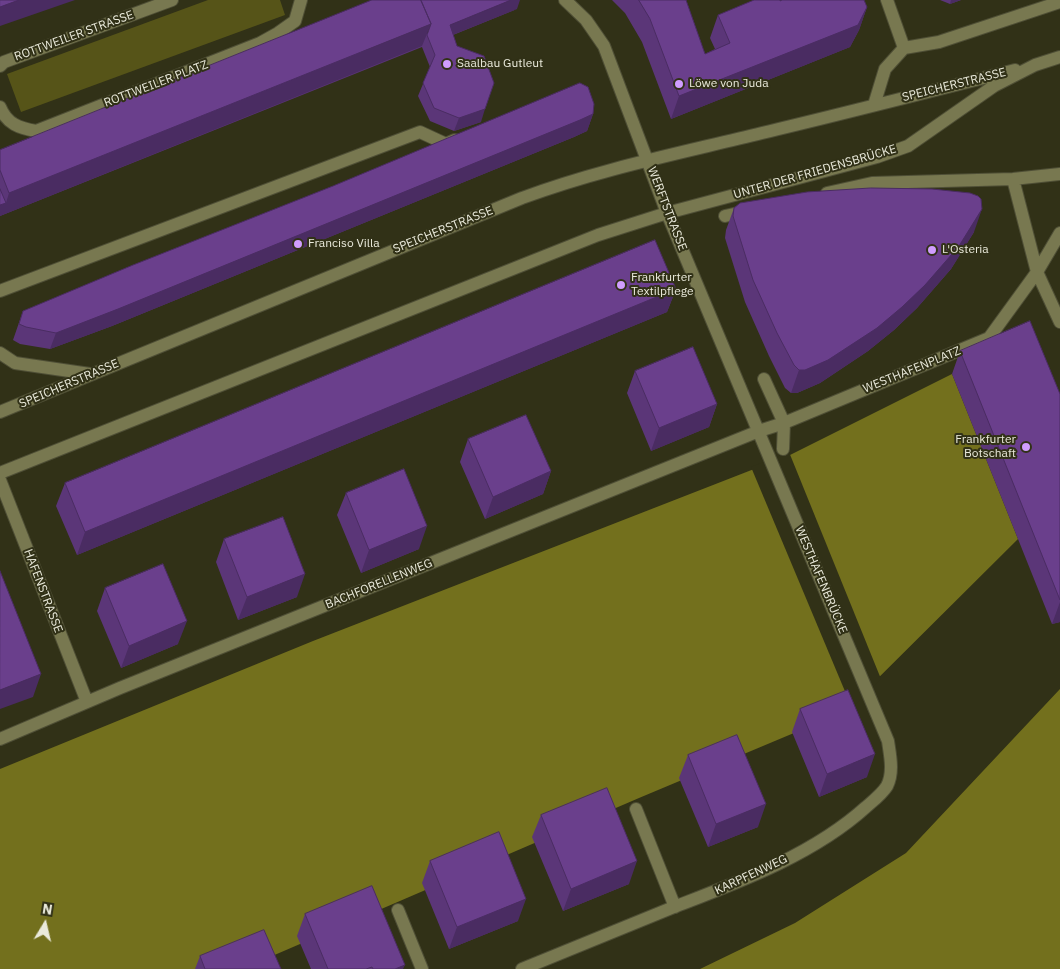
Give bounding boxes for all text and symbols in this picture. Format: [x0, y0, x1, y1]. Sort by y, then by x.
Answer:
street label: ROTTWEILER STRASSE [12, 8, 136, 64]
place label: Saalbau Gutleut [457, 57, 543, 71]
street label: ROTTWEILER PLATZ [102, 58, 210, 110]
marker: Saalbau Gutleut [441, 58, 453, 70]
street label: SPEICHERSTRASSE [901, 65, 1007, 105]
place label: Löwe von Juda [689, 77, 769, 91]
marker: Löwe von Juda [673, 78, 685, 90]
street label: UNTER DER FRIEDENSBRÜCKE [732, 142, 898, 202]
street label: WERFTSTRASSE [644, 165, 690, 253]
street label: SPEICHERSTRASSE [391, 203, 495, 257]
place label: Franciso Villa [308, 237, 380, 251]
marker: Franciso Villa [292, 238, 304, 250]
place label: L'Osteria [942, 243, 989, 257]
marker: L'Osteria [926, 244, 938, 256]
place label: Frankfurter Textilpflege [631, 271, 694, 299]
marker: Frankfurter Textilpflege [615, 279, 627, 291]
street label: WESTHAFENPLATZ [861, 344, 963, 396]
street label: SPEICHERSTRASSE [17, 357, 121, 411]
place label: Frankfurter Botschaft [955, 433, 1016, 461]
marker: Frankfurter Botschaft [1020, 441, 1032, 453]
street label: WESTHAFENBRÜCKE [792, 524, 850, 636]
street label: HAFENSTRASSE [20, 547, 66, 635]
street label: BACHFORELLENWEG [323, 556, 435, 612]
street label: KARPFENWEG [712, 852, 790, 898]
north arrow [20, 899, 70, 949]
text: N [41, 900, 54, 919]

